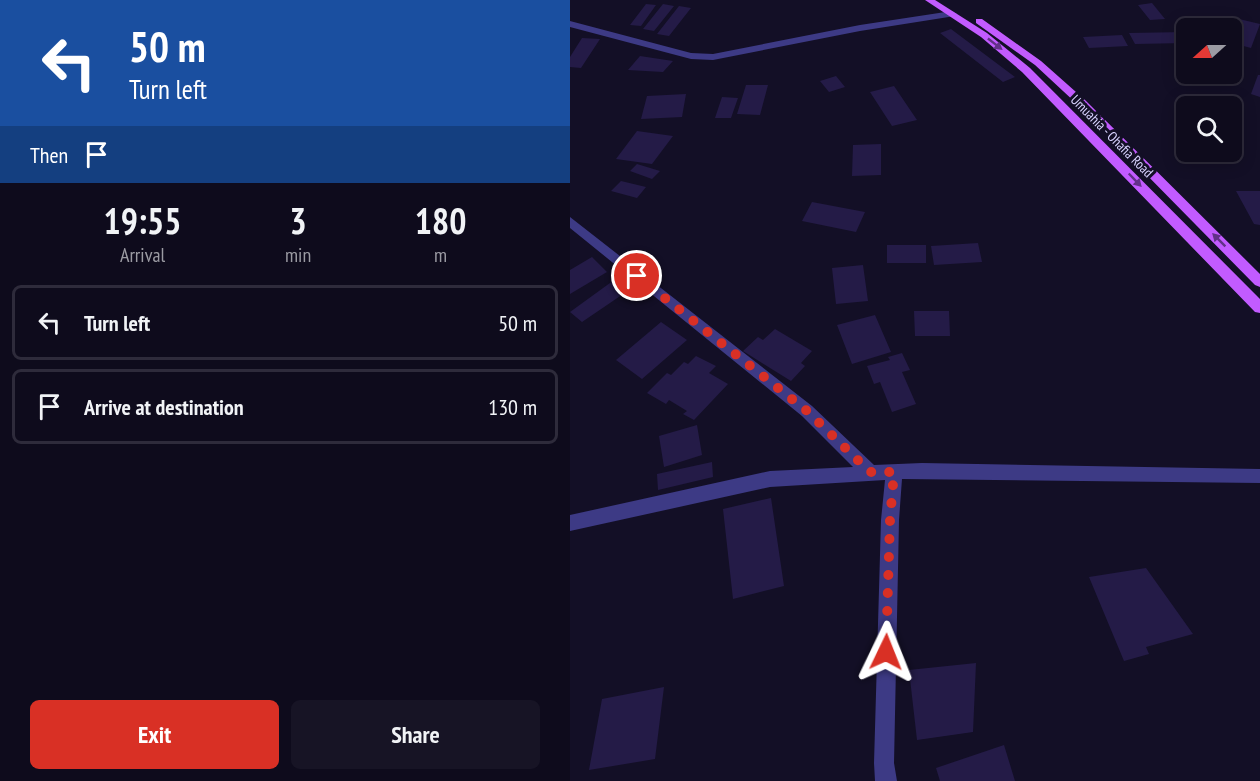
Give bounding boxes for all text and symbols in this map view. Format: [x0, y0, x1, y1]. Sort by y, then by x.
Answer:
north arrow [1176, 18, 1242, 84]
map controls [1176, 18, 1242, 162]
text: 50 m [129, 19, 206, 74]
icon: left [30, 24, 108, 102]
one-way arrow [987, 38, 1003, 51]
text: Turn left [129, 72, 207, 106]
street label: Umuahia - Ohafia Road [1067, 91, 1157, 181]
button: search [1176, 96, 1242, 162]
icon: arrive [80, 138, 113, 171]
text: Then [30, 141, 68, 169]
one-way arrow [1127, 173, 1141, 187]
text: 19:55 [104, 197, 181, 244]
text: 3 [289, 197, 307, 244]
text: 180 [415, 197, 466, 244]
one-way arrow [1212, 234, 1226, 248]
text: Arrival [120, 242, 165, 268]
text: min [285, 242, 311, 268]
text: m [434, 242, 447, 268]
pin [611, 250, 662, 301]
icon: arrive [620, 259, 653, 292]
icon: left [33, 306, 66, 339]
text: Turn left [84, 309, 150, 337]
text: 50 m [498, 309, 537, 337]
icon: arrive [33, 390, 66, 423]
text: Arrive at destination [84, 393, 244, 421]
text: 130 m [488, 393, 537, 421]
position arrow [854, 620, 918, 684]
button: Exit [30, 700, 279, 769]
button: Share [291, 700, 540, 769]

